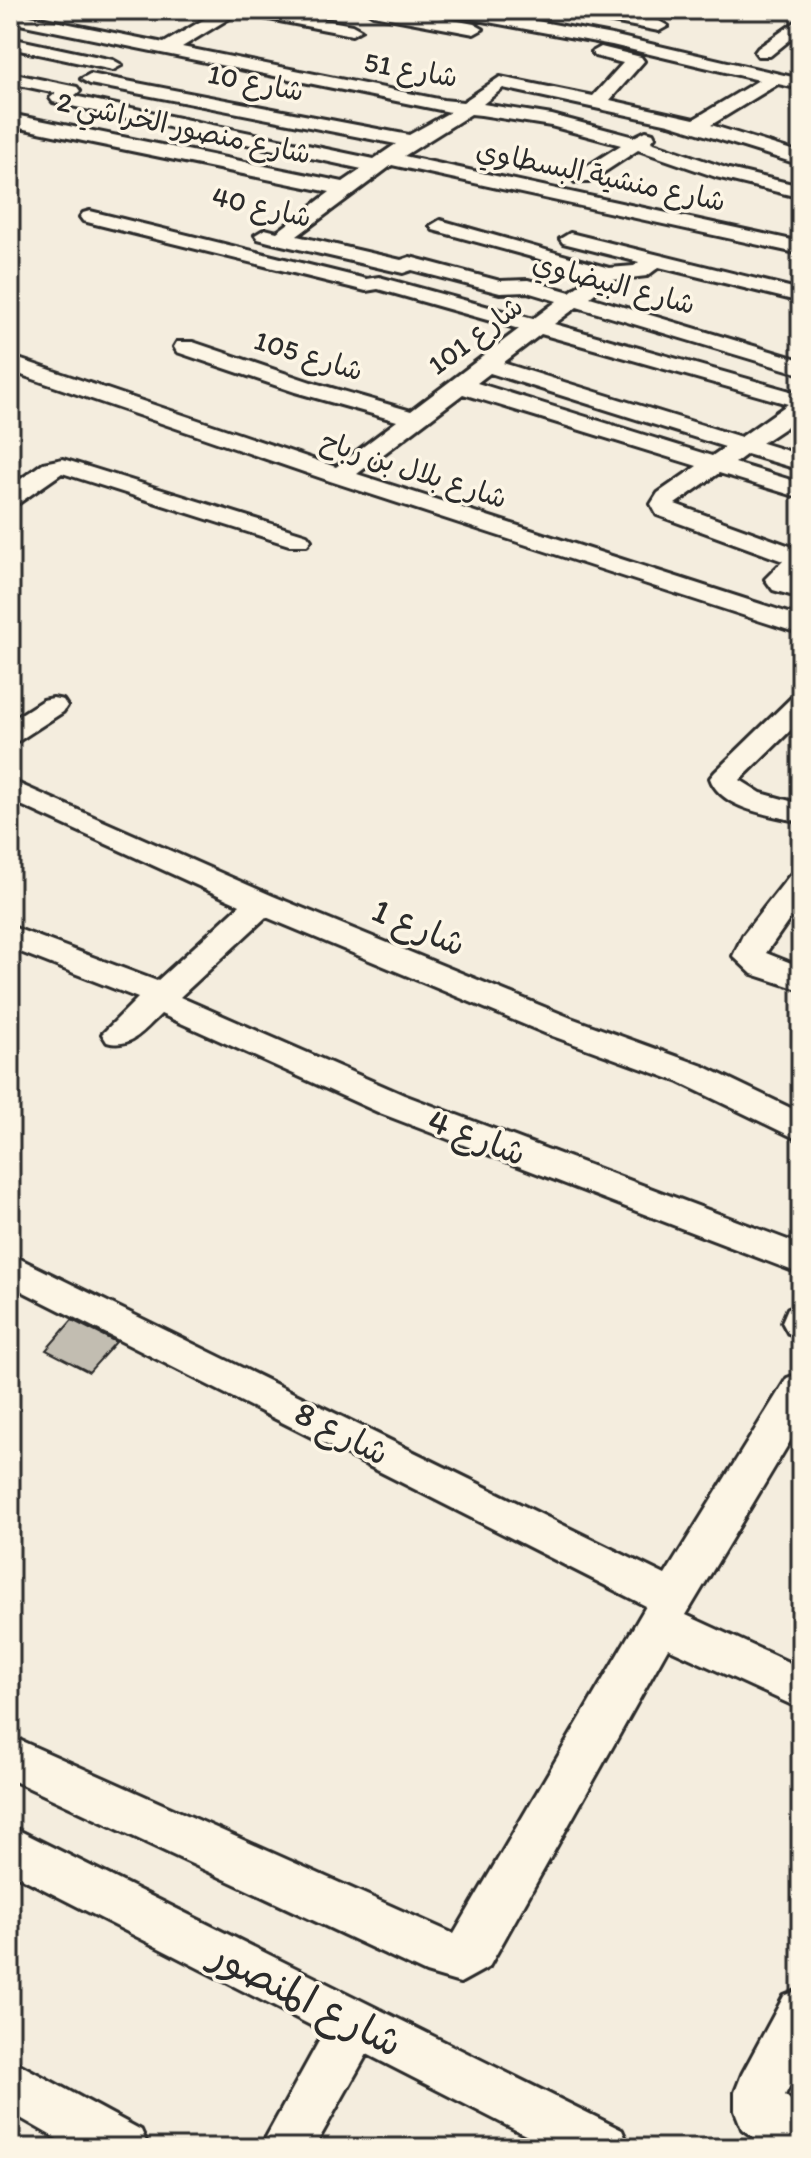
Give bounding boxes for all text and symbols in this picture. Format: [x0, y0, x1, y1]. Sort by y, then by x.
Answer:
street label: شارع 51 [361, 44, 461, 97]
street label: شارع 10 [204, 56, 307, 111]
street label: شارع منصور الخراشي 2 [52, 83, 314, 178]
street label: شارع منشية البسطاوي [472, 132, 729, 222]
street label: شارع 40 [208, 178, 315, 237]
street label: شارع البيضاوي [528, 245, 699, 325]
street label: شارع 101 [421, 288, 531, 384]
street label: شارع 105 [250, 322, 367, 390]
street label: شارع بلال بن رباح [316, 423, 512, 518]
street label: شارع 1 [365, 889, 472, 968]
street label: شارع 4 [421, 1100, 532, 1177]
street label: شارع 8 [287, 1392, 396, 1477]
street label: شارع المنصور [199, 1928, 411, 2070]

